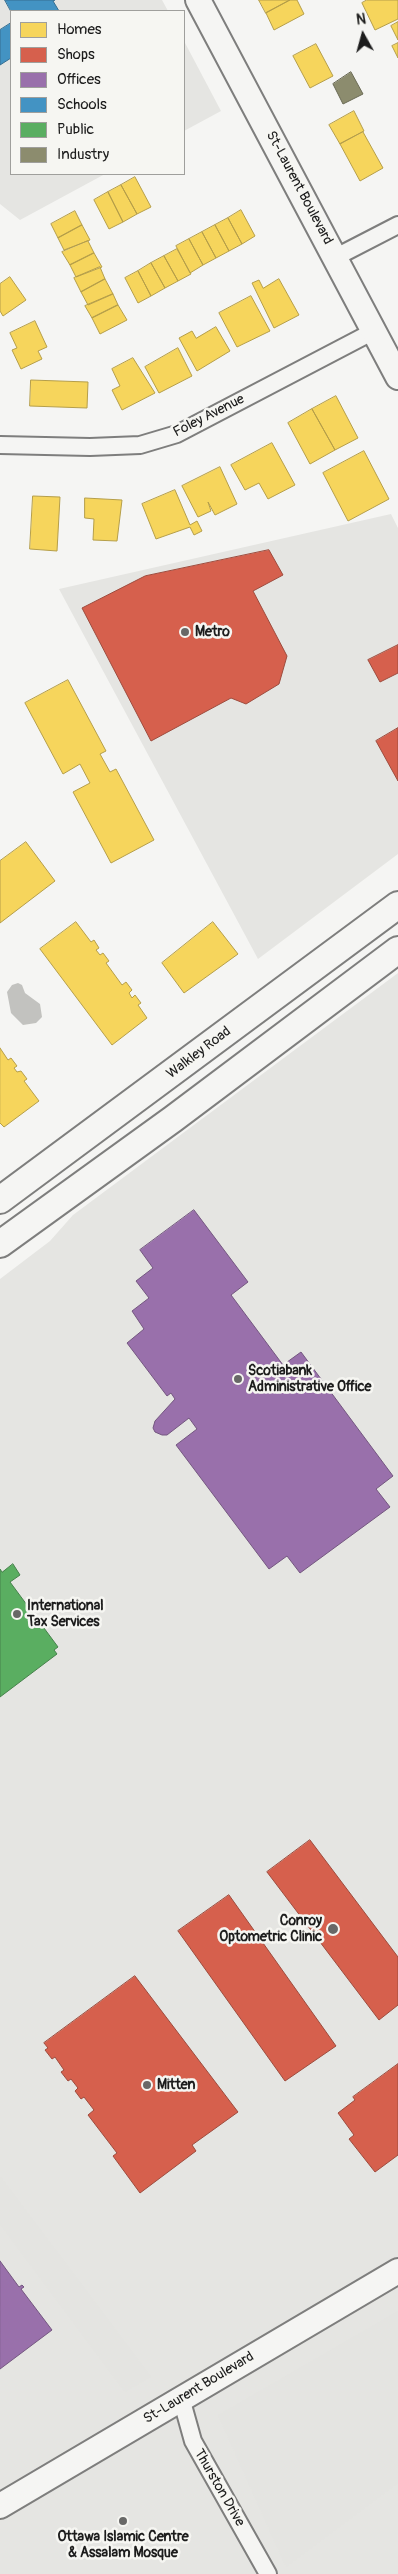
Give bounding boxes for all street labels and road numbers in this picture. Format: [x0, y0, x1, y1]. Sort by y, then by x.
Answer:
street label: St-Laurent Boulevard [262, 128, 336, 248]
street label: Foley Avenue [171, 391, 247, 441]
street label: Walkley Road [164, 1023, 234, 1083]
street label: St-Laurent Boulevard [141, 2348, 257, 2428]
street label: Thurston Drive [190, 2446, 248, 2530]

